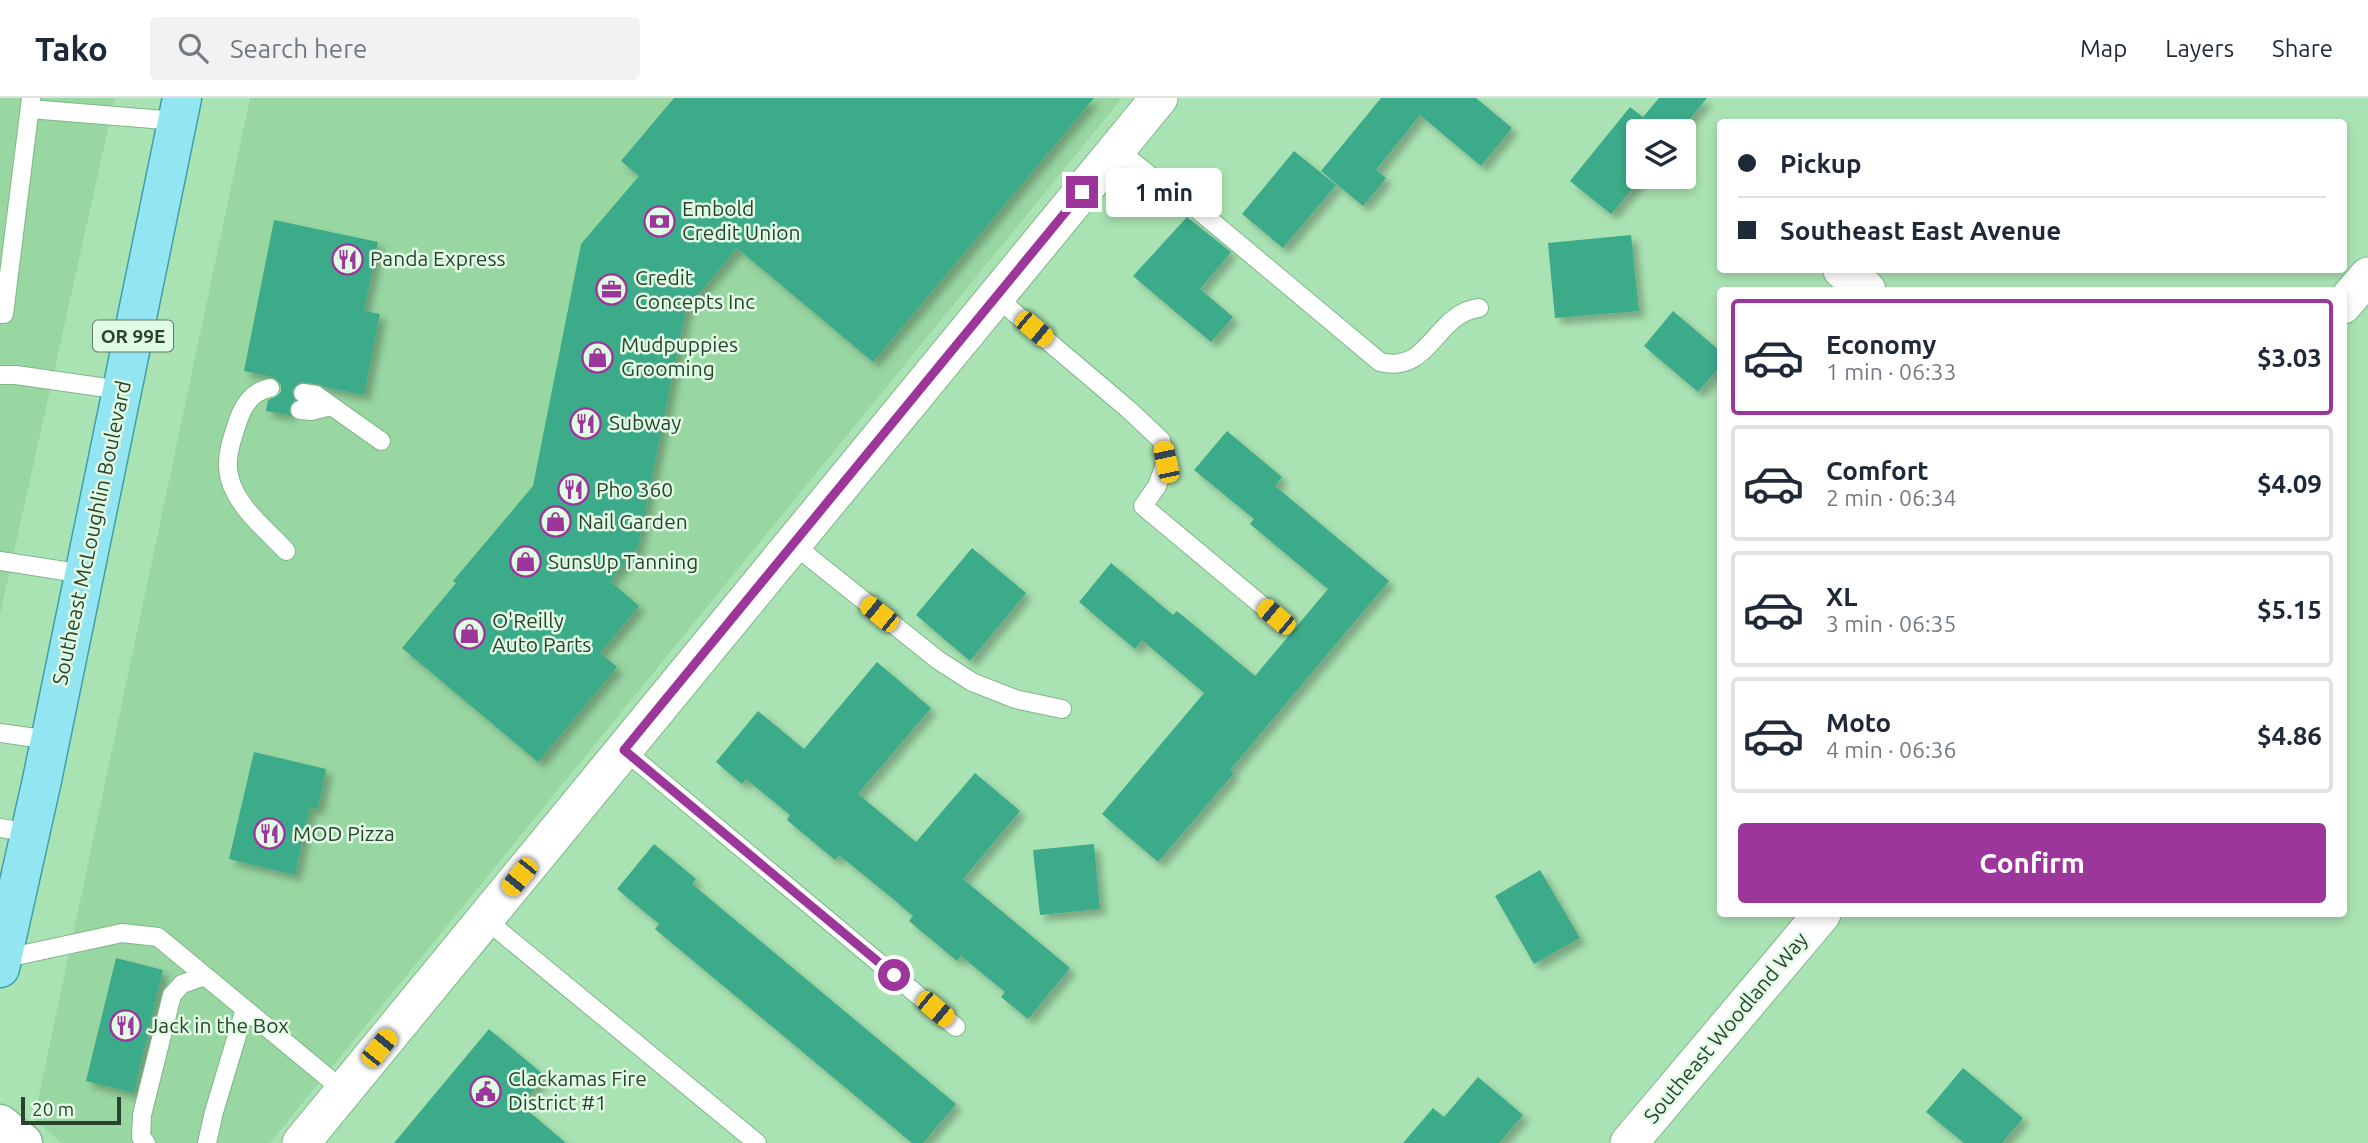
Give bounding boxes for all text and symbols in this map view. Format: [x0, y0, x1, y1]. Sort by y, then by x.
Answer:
search box [150, 17, 640, 80]
icon: search [174, 29, 212, 67]
text: Tako [35, 30, 108, 67]
text: Search here [230, 34, 367, 63]
text: Map [2080, 35, 2127, 62]
text: Layers [2165, 35, 2234, 62]
text: Share [2272, 35, 2333, 62]
map controls [1626, 119, 1696, 189]
button: layers [1626, 119, 1696, 189]
text: Pickup [1780, 149, 1862, 178]
callout: 1 min [1106, 168, 1222, 217]
route end [1066, 176, 1098, 208]
text: 1 min [1135, 180, 1193, 205]
place label: Embold Credit Union [682, 196, 801, 244]
bank icon: Embold Credit Union [642, 204, 676, 238]
text: Southeast East Avenue [1780, 216, 2061, 245]
restaurant icon: Panda Express [330, 242, 364, 276]
place label: Panda Express [370, 246, 506, 270]
place label: Credit Concepts Inc [635, 265, 755, 313]
office icon: Credit Concepts Inc [595, 273, 629, 307]
car [1012, 307, 1057, 351]
road number: OR 99E [93, 320, 173, 352]
icon: car [1742, 326, 1805, 389]
text: Economy [1826, 330, 1936, 359]
place label: Mudpuppies Grooming [621, 332, 738, 380]
shop icon: Mudpuppies Grooming [581, 340, 615, 374]
text: $3.03 [2257, 343, 2322, 372]
text: 1 min · 06:33 [1826, 359, 1957, 384]
street label: Southeast McLoughlin Boulevard [47, 378, 135, 687]
restaurant icon: Subway [569, 406, 603, 440]
place label: Subway [609, 410, 681, 434]
car [1152, 439, 1181, 485]
icon: car [1742, 452, 1805, 515]
text: Comfort [1826, 456, 1929, 485]
text: $4.09 [2257, 469, 2322, 498]
restaurant icon: Pho 360 [556, 473, 590, 507]
place label: Pho 360 [596, 477, 673, 501]
text: 2 min · 06:34 [1826, 485, 1957, 510]
shop icon: Nail Garden [538, 505, 572, 539]
place label: Nail Garden [578, 509, 688, 533]
shop icon: SunsUp Tanning [508, 545, 542, 579]
place label: SunsUp Tanning [548, 549, 698, 573]
icon: car [1742, 578, 1805, 641]
text: XL [1826, 582, 1857, 611]
car [857, 593, 902, 635]
car [1254, 595, 1299, 639]
text: $5.15 [2257, 595, 2322, 624]
place label: O'Reilly Auto Parts [492, 608, 591, 656]
text: 3 min · 06:35 [1826, 611, 1957, 636]
shop icon: O'Reilly Auto Parts [452, 616, 486, 650]
icon: car [1742, 704, 1805, 767]
text: Moto [1826, 708, 1891, 737]
text: $4.86 [2257, 721, 2322, 750]
text: 4 min · 06:36 [1826, 737, 1957, 762]
restaurant icon: MOD Pizza [253, 817, 287, 851]
place label: MOD Pizza [293, 821, 395, 845]
button: Confirm [1738, 823, 2326, 903]
car [498, 854, 541, 900]
street label: Southeast Woodland Way [1638, 927, 1812, 1128]
route start [878, 959, 910, 991]
car [913, 987, 958, 1031]
restaurant icon: Jack in the Box [108, 1009, 142, 1043]
place label: Jack in the Box [148, 1013, 289, 1037]
car [358, 1025, 401, 1071]
place label: Clackamas Fire District #1 [508, 1066, 647, 1114]
public building icon: Clackamas Fire District #1 [468, 1074, 502, 1108]
scale bar [21, 1094, 121, 1126]
text: 20 m [32, 1098, 74, 1120]

